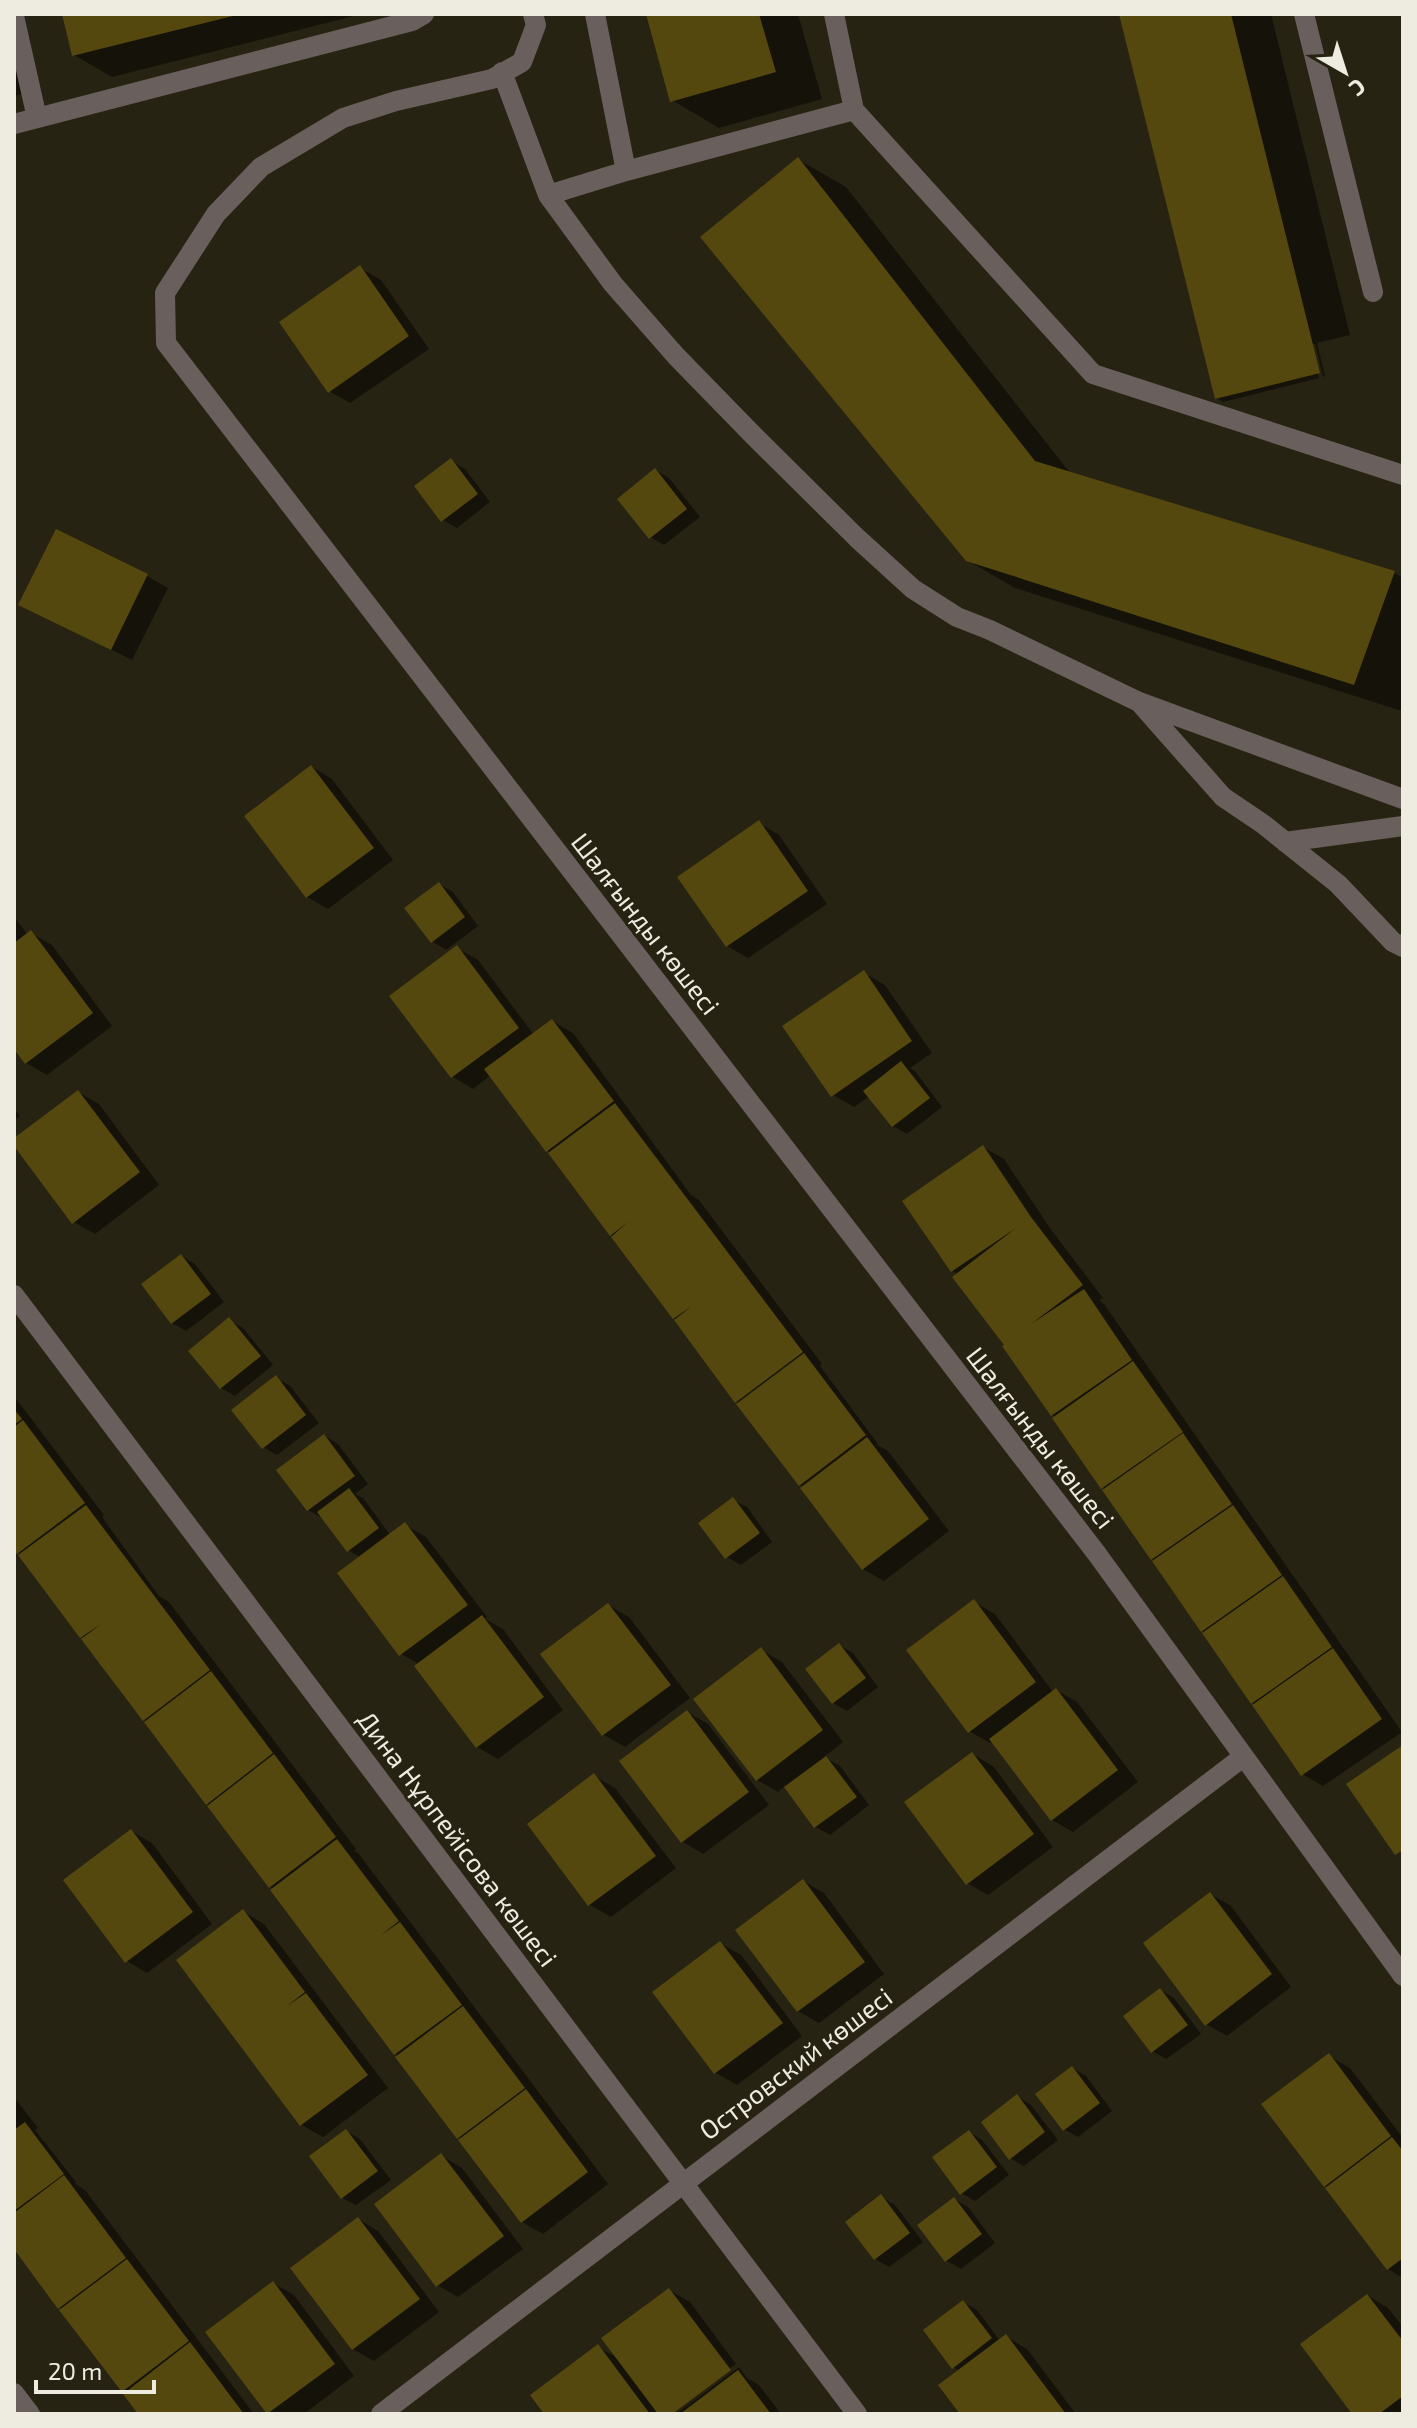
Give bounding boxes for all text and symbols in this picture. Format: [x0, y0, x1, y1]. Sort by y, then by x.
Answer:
north arrow [1305, 32, 1385, 112]
text: С [1345, 74, 1371, 103]
street label: Шалғынды көшесі [566, 826, 727, 1020]
street label: Шалғынды көшесі [961, 1340, 1122, 1534]
street label: Дина Нұрпейісова көшесі [352, 1704, 564, 1972]
street label: Островский көшесі [693, 1980, 898, 2145]
scale bar [36, 2344, 154, 2394]
text: 20 m [48, 2356, 102, 2385]

